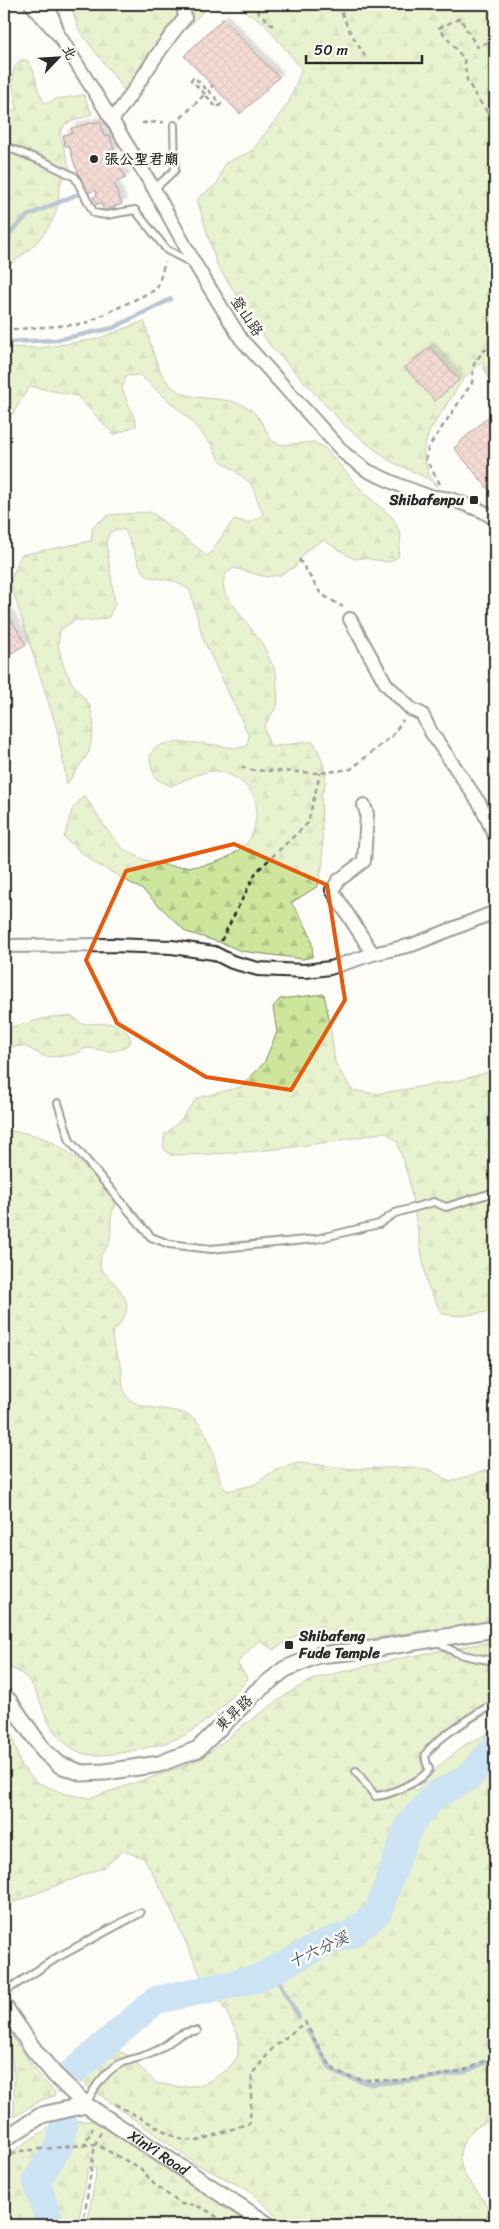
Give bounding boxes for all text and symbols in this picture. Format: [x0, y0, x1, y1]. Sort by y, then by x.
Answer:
north arrow [32, 32, 82, 82]
scale bar [306, 32, 423, 64]
text: 50 m [314, 37, 349, 63]
text: 北 [55, 41, 84, 64]
place label: 張公聖君廟 [104, 146, 179, 172]
marker: 張公聖君廟 [88, 153, 100, 165]
street label: 登山路 [224, 290, 270, 342]
place label: Shibafenpu [388, 487, 465, 513]
marker: Shibafenpu [468, 494, 480, 506]
place label: Shibafeng Fude Temple [298, 1623, 380, 1666]
marker: Shibafeng Fude Temple [283, 1639, 295, 1651]
street label: 東昇路 [209, 1688, 259, 1738]
water label: 十六分溪 [283, 1922, 354, 1976]
street label: XinYi Road [122, 2123, 195, 2183]

